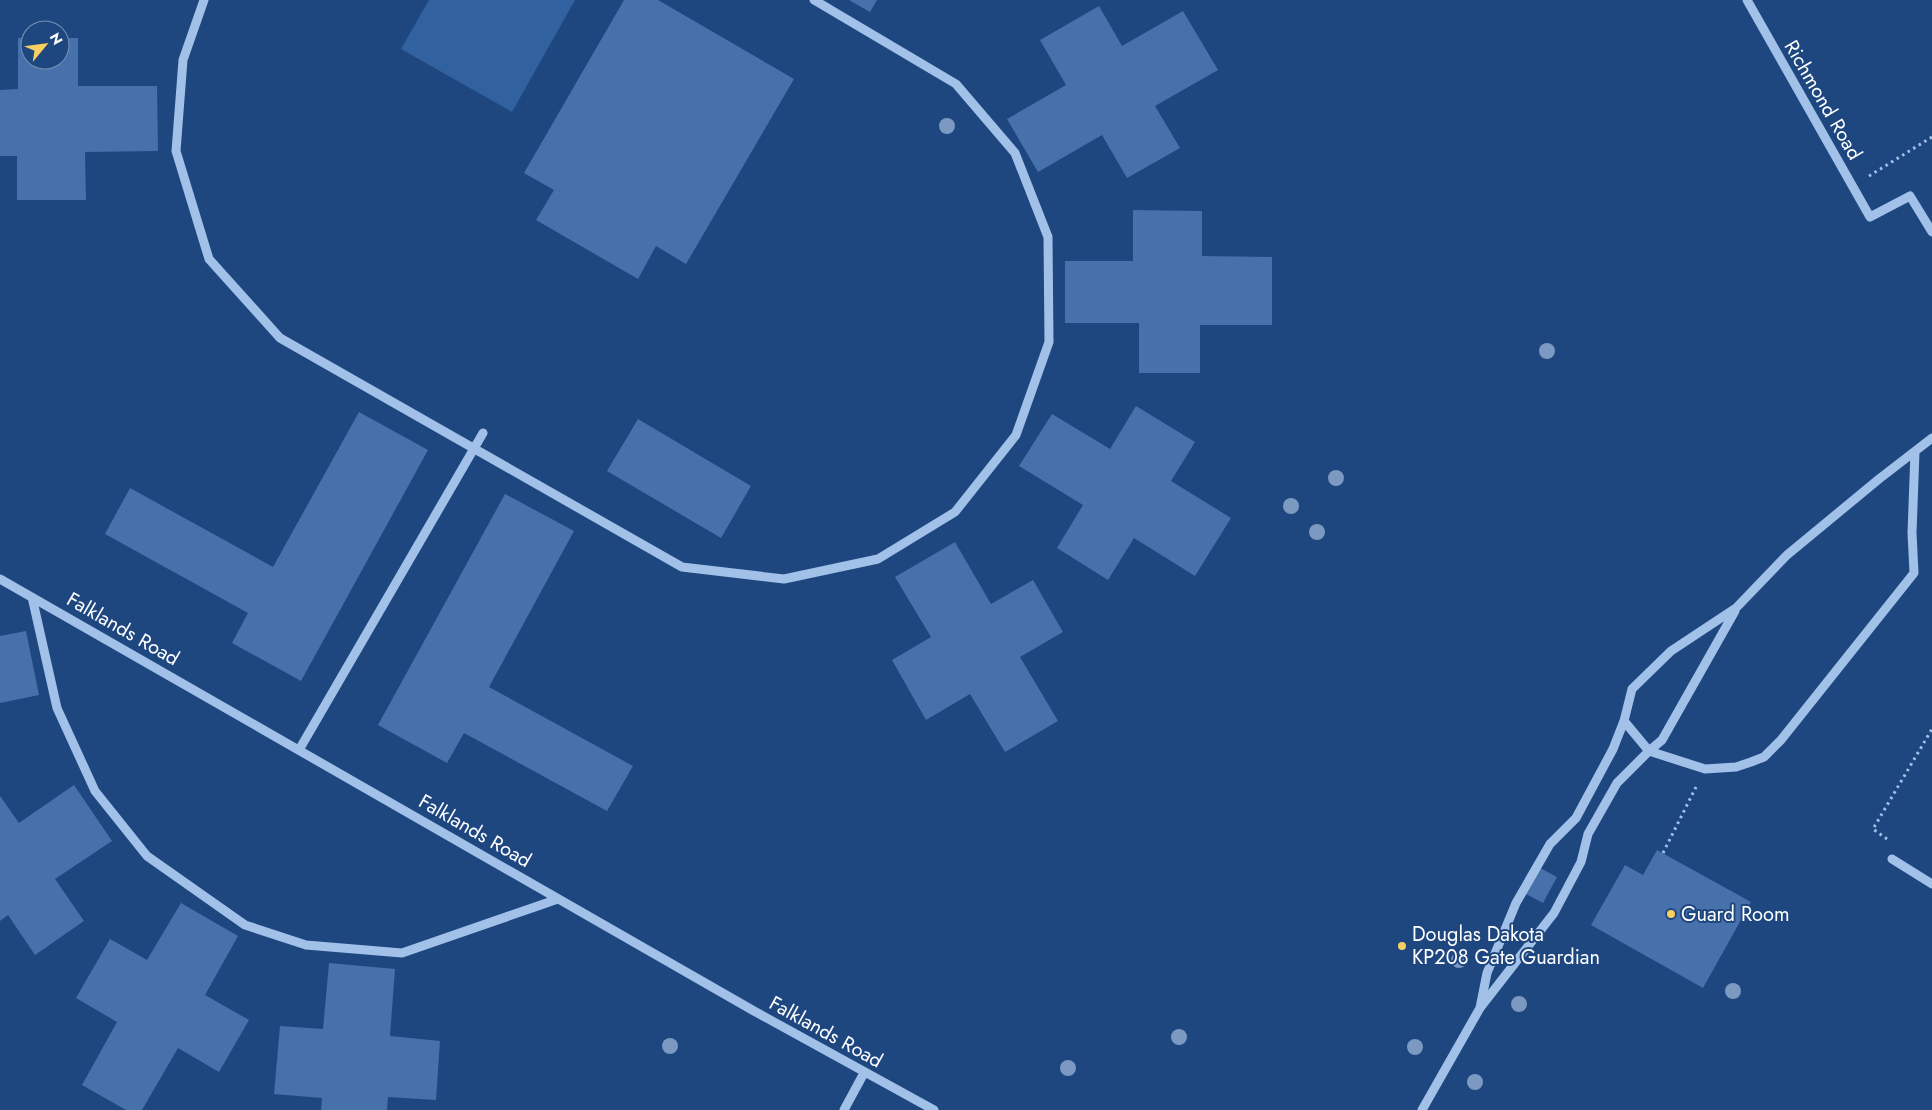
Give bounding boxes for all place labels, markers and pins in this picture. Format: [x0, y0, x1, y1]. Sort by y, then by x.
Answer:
place label: Guard Room [1681, 900, 1790, 929]
marker: Guard Room [1665, 908, 1677, 920]
place label: Douglas Dakota KP208 Gate Guardian [1412, 920, 1600, 972]
marker: Douglas Dakota KP208 Gate Guardian [1396, 940, 1408, 952]

